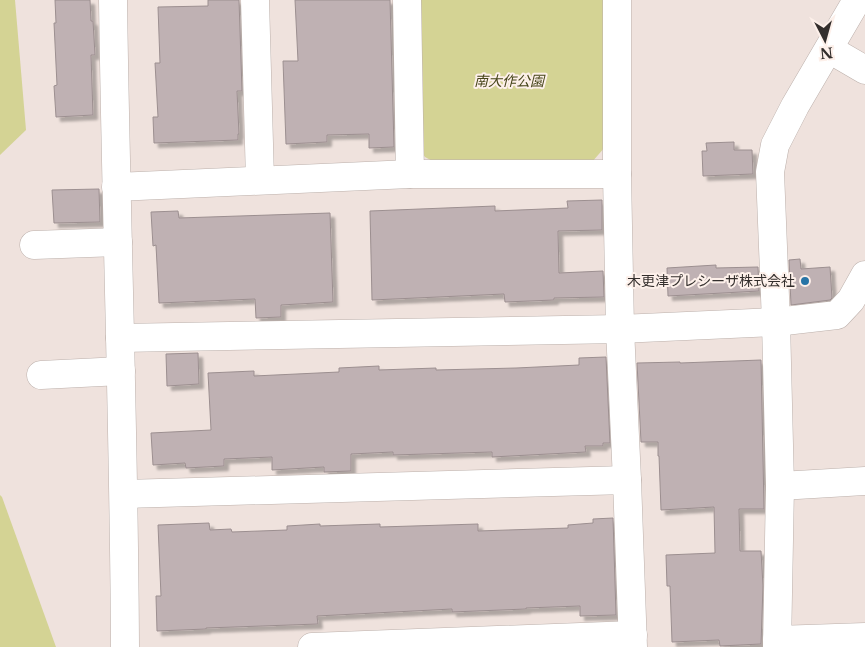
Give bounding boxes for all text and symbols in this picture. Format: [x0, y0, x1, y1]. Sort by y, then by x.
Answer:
north arrow [800, 15, 850, 65]
text: N [819, 43, 834, 63]
park label: 南大作公園 [474, 72, 546, 90]
place label: 木更津プレシーザ株式会社 [627, 272, 795, 290]
marker: 木更津プレシーザ株式会社 [799, 275, 811, 287]

